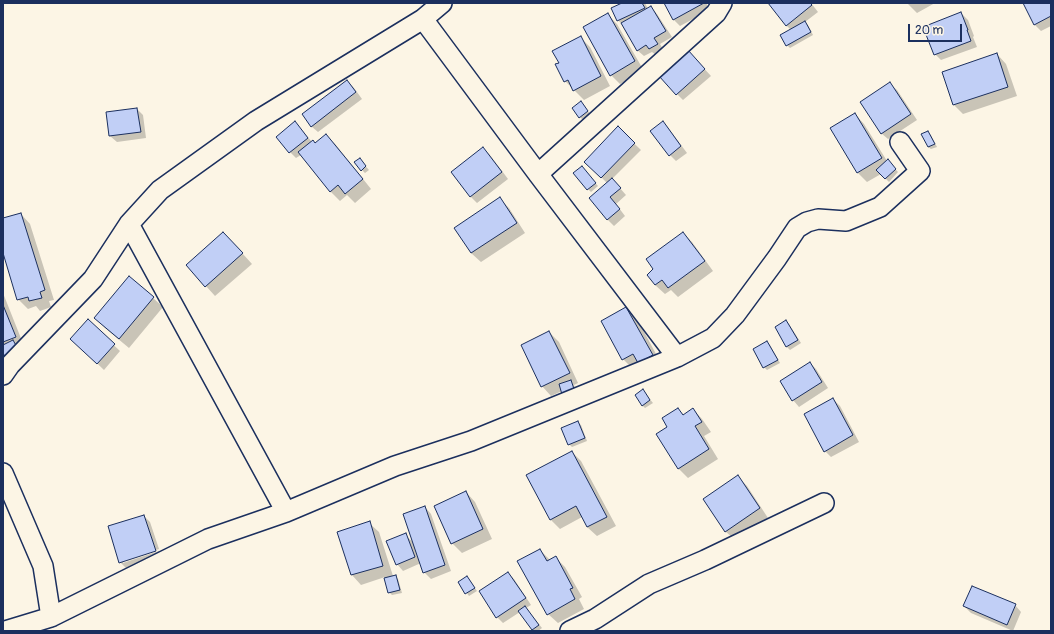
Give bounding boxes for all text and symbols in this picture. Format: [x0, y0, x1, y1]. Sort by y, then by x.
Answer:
scale bar [910, 16, 964, 42]
text: 20 m [915, 23, 943, 38]

